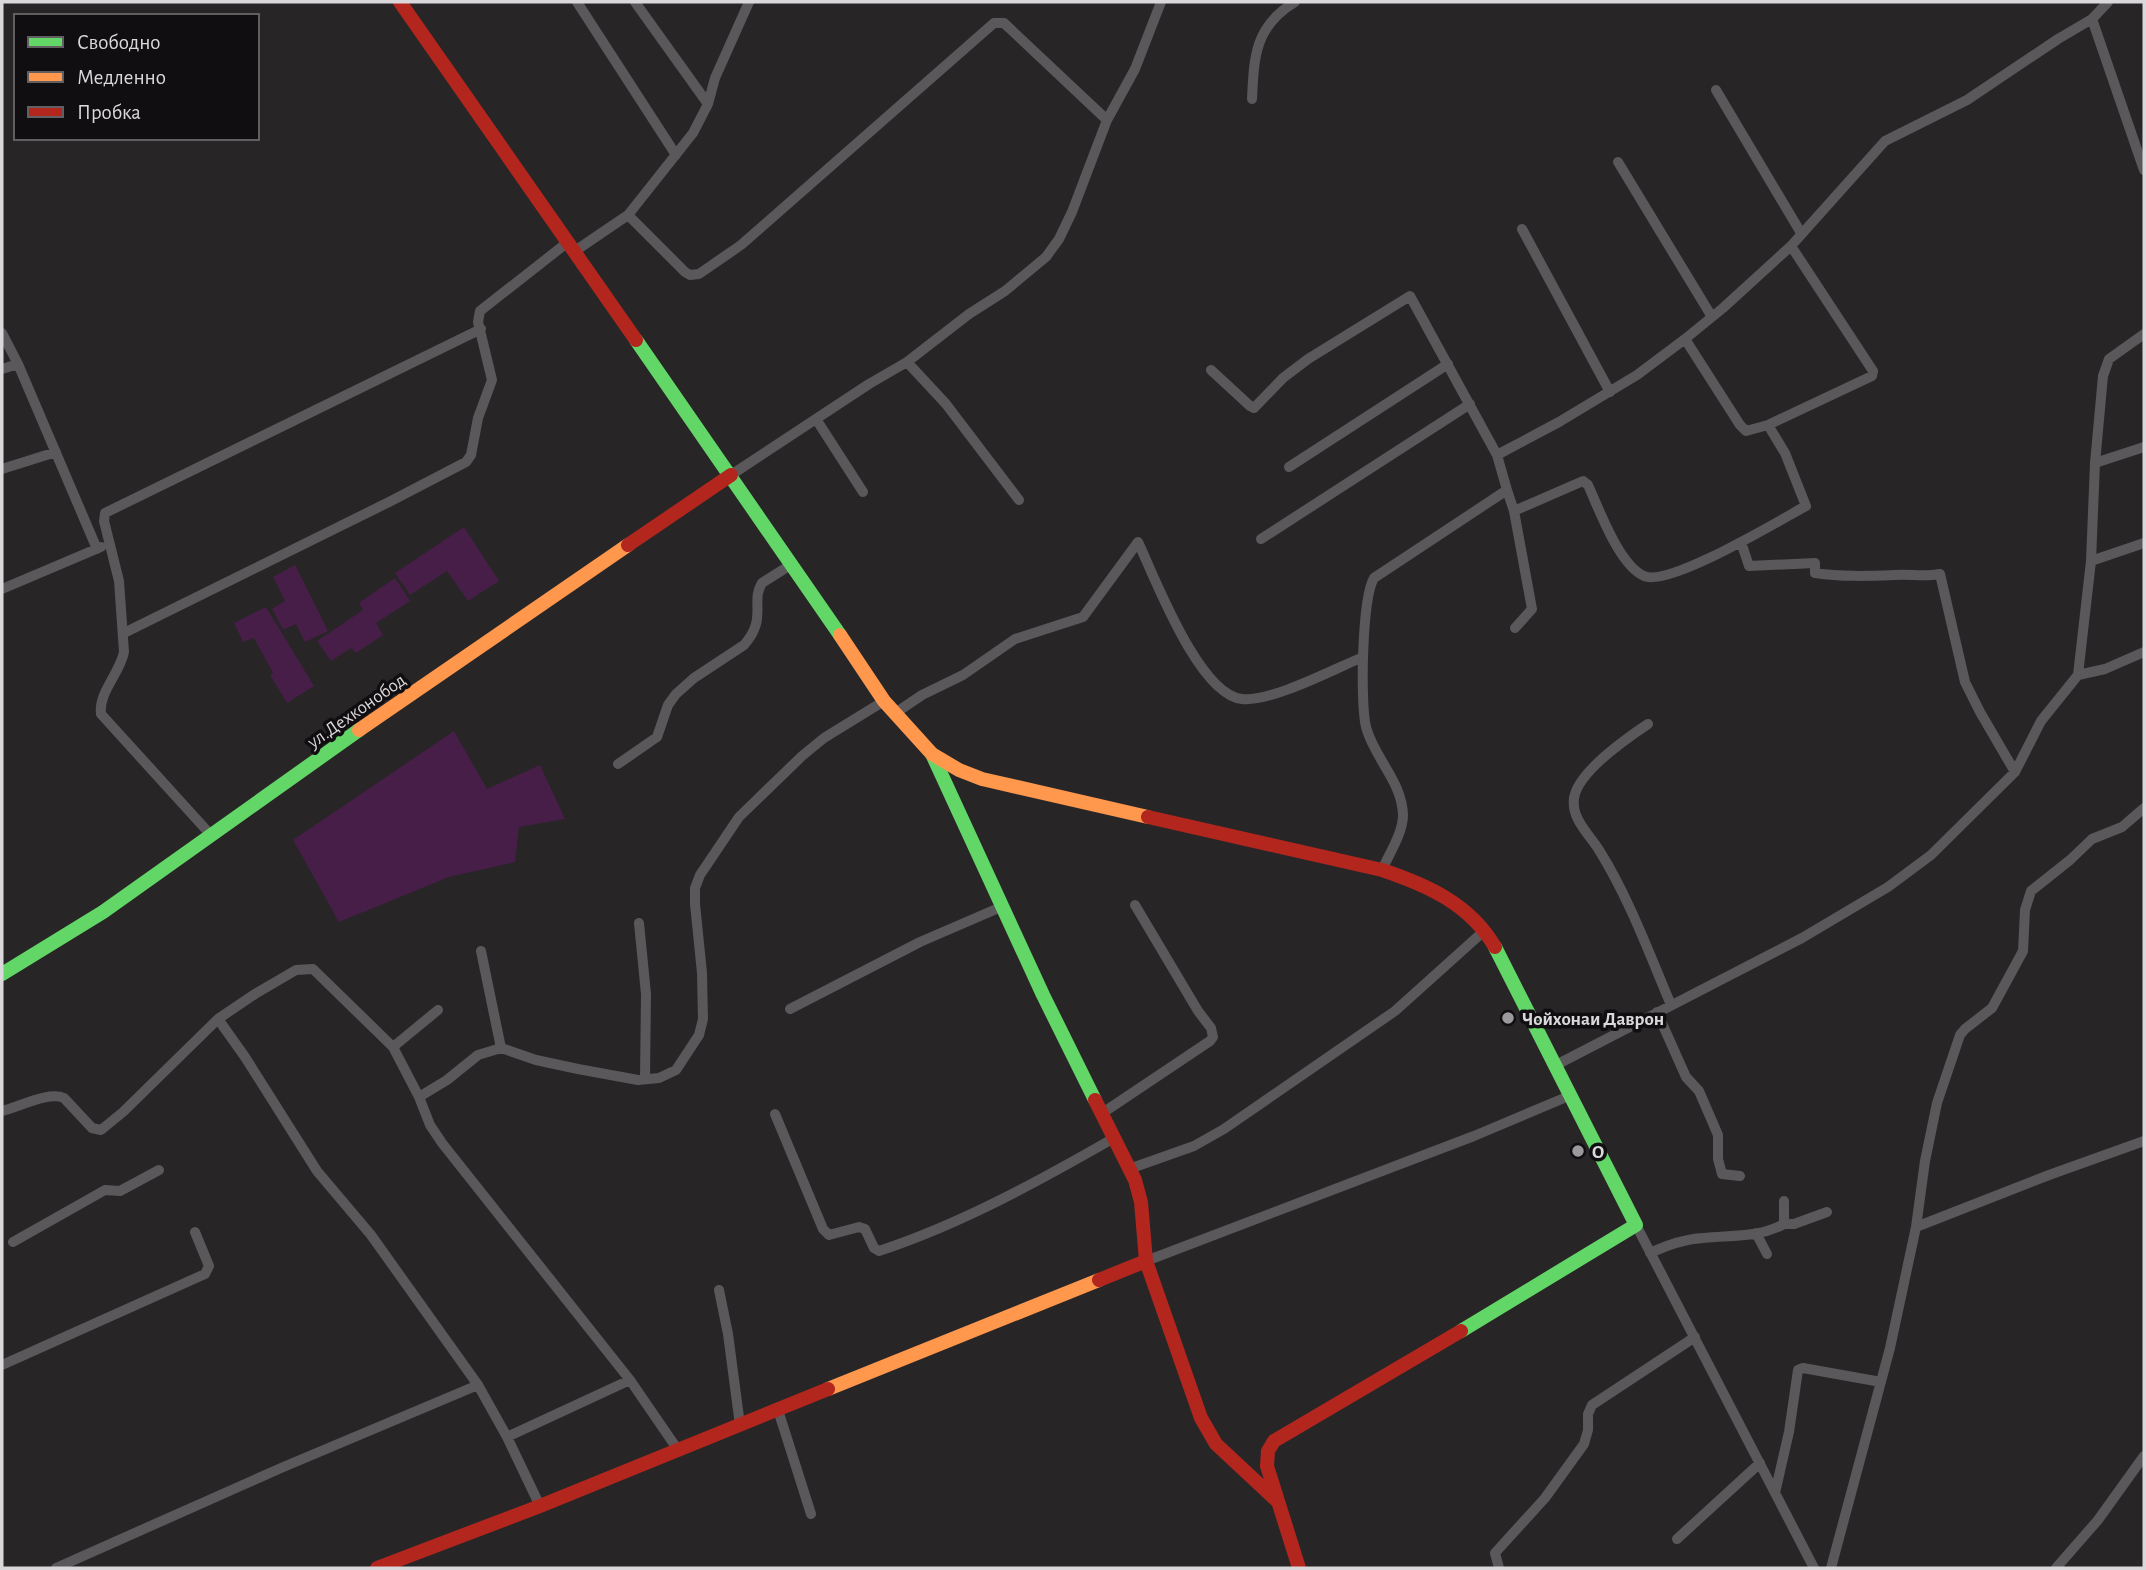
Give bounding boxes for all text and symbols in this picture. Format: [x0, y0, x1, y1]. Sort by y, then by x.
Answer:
legend [14, 14, 259, 140]
text: Свободно [77, 32, 161, 53]
text: Медленно [77, 67, 166, 88]
text: Пробка [77, 102, 141, 123]
street label: ул.Дехконобод [303, 670, 410, 753]
marker: Чойхонаи Даврон [1500, 1010, 1516, 1026]
place label: Чойхонаи Даврон [1522, 1010, 1664, 1029]
marker: O [1570, 1143, 1586, 1159]
place label: O [1592, 1143, 1604, 1162]

